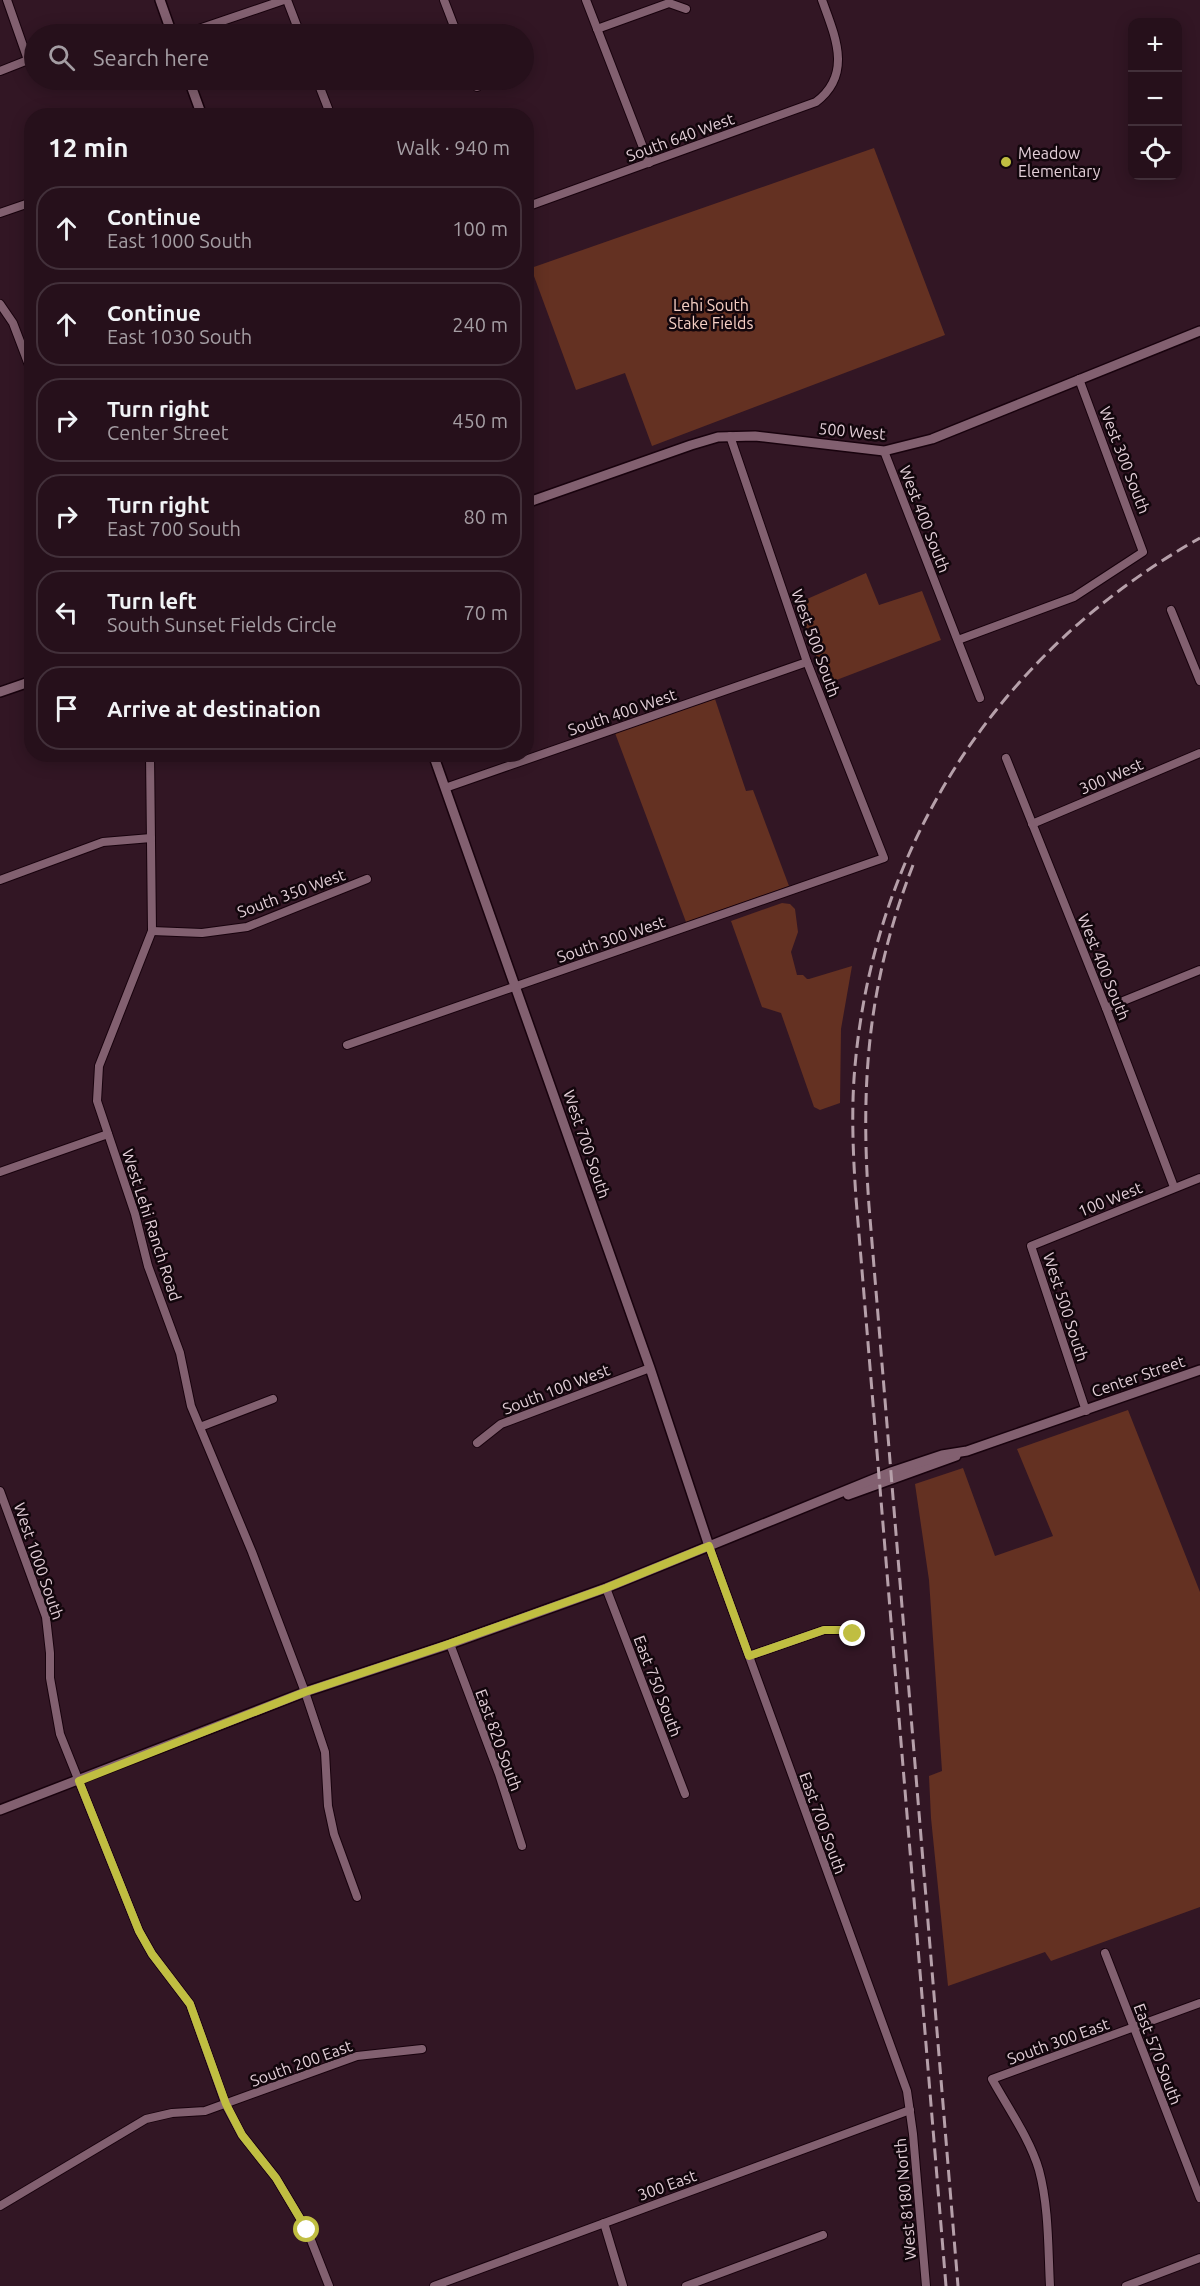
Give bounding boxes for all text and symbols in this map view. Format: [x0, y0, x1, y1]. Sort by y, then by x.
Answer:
map controls [1128, 18, 1182, 180]
button: + [1128, 18, 1182, 72]
search box [24, 24, 534, 90]
icon: search [45, 41, 78, 74]
text: Search here [93, 45, 209, 70]
button: − [1128, 72, 1182, 126]
street label: South 640 West [624, 109, 737, 165]
button: locate [1128, 126, 1182, 180]
text: 12 min [48, 133, 128, 162]
text: Walk · 940 m [397, 136, 510, 159]
place label: Meadow Elementary [1018, 144, 1101, 180]
marker: Meadow Elementary [999, 155, 1013, 169]
text: Continue [107, 204, 201, 229]
icon: ahead [50, 212, 83, 245]
text: 100 m [452, 217, 508, 240]
text: East 1000 South [107, 229, 252, 252]
park label: Lehi South Stake Fields [669, 296, 753, 332]
text: Continue [107, 300, 201, 325]
icon: ahead [50, 308, 83, 341]
text: 240 m [452, 313, 508, 336]
text: East 1030 South [107, 325, 252, 348]
text: Turn right [107, 396, 209, 421]
icon: right [50, 404, 83, 437]
street label: West 300 South [1096, 404, 1154, 516]
text: 450 m [452, 409, 508, 432]
street label: 500 West [818, 419, 887, 443]
text: Center Street [107, 421, 229, 444]
street label: West 400 South [896, 463, 954, 575]
text: Turn right [107, 492, 209, 517]
icon: right [50, 500, 83, 533]
text: 80 m [464, 505, 508, 528]
text: East 700 South [107, 517, 241, 540]
street label: West 500 South [788, 587, 844, 699]
text: Turn left [107, 588, 197, 613]
icon: left [50, 596, 83, 629]
text: 70 m [464, 601, 508, 624]
text: South Sunset Fields Circle [107, 613, 337, 636]
street label: South 400 West [565, 685, 679, 739]
icon: arrive [50, 692, 83, 725]
text: Arrive at destination [107, 696, 321, 721]
street label: 300 West [1076, 754, 1146, 797]
street label: South 350 West [235, 865, 348, 921]
street label: West 400 South [1074, 911, 1134, 1023]
street label: South 300 West [554, 912, 668, 966]
street label: West 700 South [560, 1087, 614, 1201]
street label: West Lehi Ranch Road [119, 1147, 185, 1303]
street label: 100 West [1075, 1178, 1145, 1220]
street label: West 500 South [1040, 1250, 1092, 1364]
street label: Center Street [1089, 1351, 1188, 1400]
street label: South 100 West [500, 1360, 613, 1418]
street label: West 1000 South [11, 1500, 67, 1622]
route end [839, 1620, 865, 1646]
street label: East 750 South [630, 1633, 686, 1739]
street label: East 820 South [472, 1687, 526, 1793]
street label: East 700 South [796, 1770, 850, 1876]
street label: East 570 South [1130, 2001, 1186, 2107]
street label: South 300 East [1005, 2014, 1112, 2068]
street label: South 200 East [248, 2036, 355, 2090]
street label: West 8180 North [891, 2137, 919, 2261]
street label: 300 East [635, 2166, 699, 2204]
route start [293, 2216, 319, 2242]

